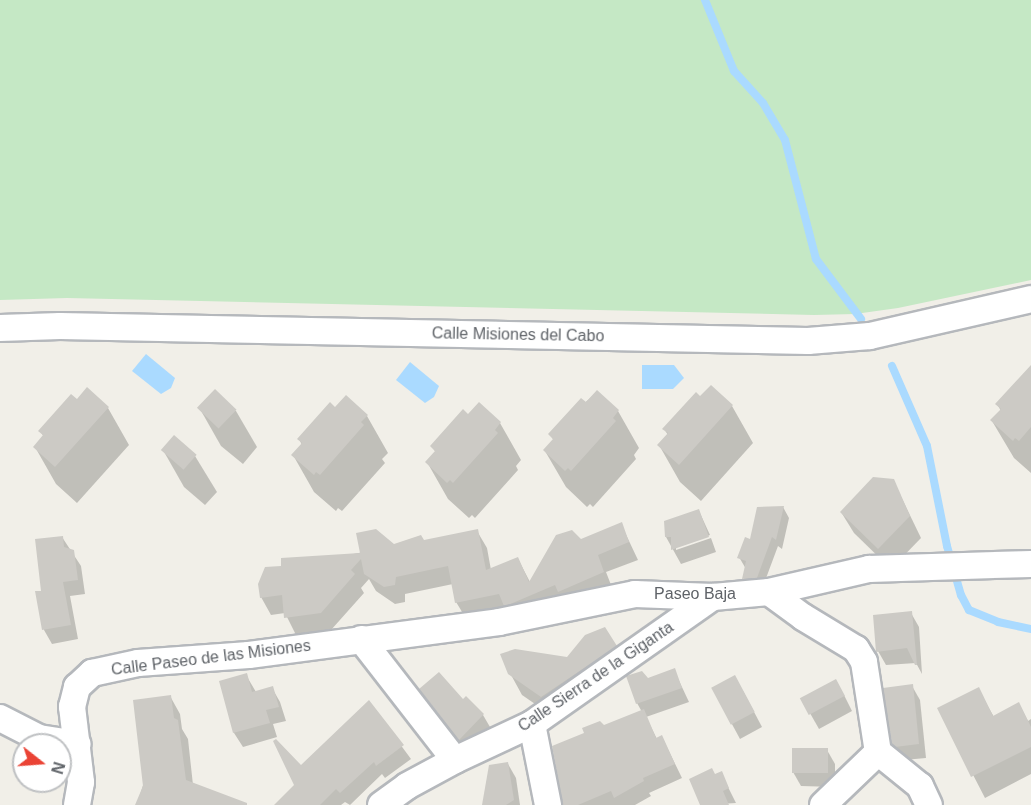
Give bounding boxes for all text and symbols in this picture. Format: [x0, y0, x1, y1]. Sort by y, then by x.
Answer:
street label: Calle Misiones del Cabo [432, 324, 604, 346]
street label: Paseo Baja [654, 584, 736, 604]
street label: Calle Sierra de la Giganta [515, 618, 677, 736]
street label: Calle Paseo de las Misiones [110, 636, 312, 680]
north arrow [12, 733, 72, 793]
text: N [48, 760, 68, 776]

